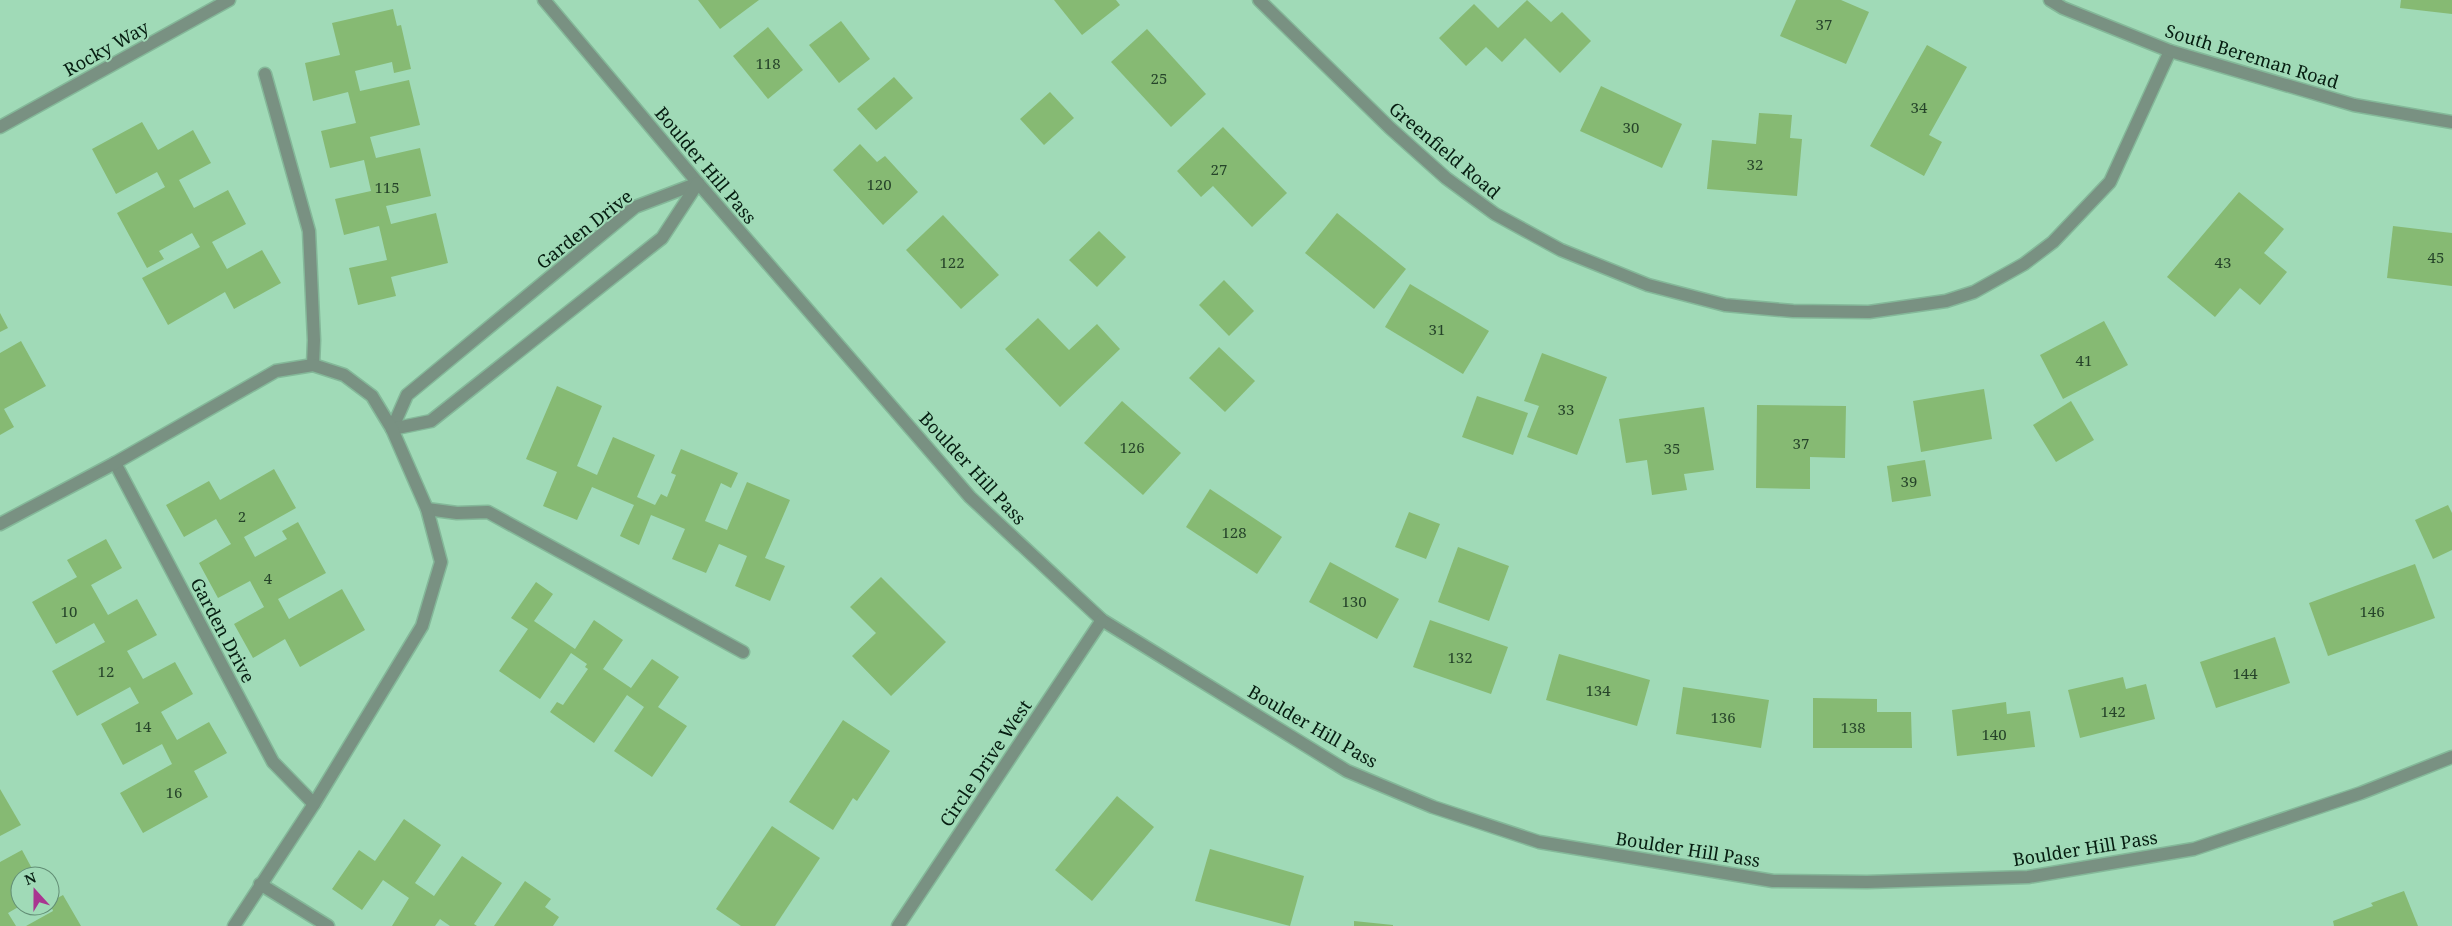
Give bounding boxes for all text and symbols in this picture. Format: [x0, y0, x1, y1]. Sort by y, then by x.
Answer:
street label: Rocky Way [59, 14, 154, 81]
house number: 37 [1816, 14, 1832, 34]
street label: South Bereman Road [2162, 18, 2342, 94]
house number: 118 [755, 53, 781, 73]
house number: 25 [1151, 68, 1167, 88]
street label: Greenfield Road [1384, 96, 1506, 204]
house number: 34 [1911, 97, 1928, 117]
street label: Boulder Hill Pass [650, 101, 762, 229]
house number: 30 [1623, 117, 1639, 137]
house number: 32 [1747, 154, 1763, 174]
house number: 27 [1211, 159, 1227, 179]
house number: 120 [866, 174, 892, 194]
house number: 115 [374, 177, 400, 197]
street label: Garden Drive [531, 184, 637, 274]
house number: 45 [2428, 247, 2444, 267]
house number: 122 [939, 252, 965, 272]
house number: 43 [2215, 252, 2231, 272]
house number: 31 [1429, 319, 1445, 339]
house number: 41 [2076, 350, 2092, 370]
house number: 33 [1558, 399, 1574, 419]
street label: Boulder Hill Pass [914, 406, 1032, 530]
house number: 37 [1793, 433, 1809, 453]
house number: 126 [1119, 437, 1145, 457]
house number: 35 [1664, 438, 1680, 458]
house number: 39 [1901, 471, 1917, 491]
house number: 2 [238, 506, 246, 526]
house number: 128 [1221, 522, 1247, 542]
house number: 4 [264, 568, 273, 588]
street label: Garden Drive [185, 573, 261, 687]
house number: 130 [1341, 591, 1367, 611]
house number: 10 [61, 601, 77, 621]
house number: 146 [2359, 601, 2385, 621]
house number: 132 [1447, 647, 1473, 667]
house number: 12 [98, 661, 114, 681]
house number: 144 [2232, 663, 2258, 683]
street label: Boulder Hill Pass [1244, 679, 1382, 773]
house number: 134 [1585, 680, 1611, 700]
street label: Circle Drive West [934, 695, 1036, 831]
house number: 142 [2100, 701, 2126, 721]
house number: 136 [1710, 707, 1736, 727]
house number: 14 [135, 716, 152, 736]
house number: 138 [1840, 717, 1866, 737]
house number: 140 [1981, 724, 2007, 744]
house number: 16 [166, 782, 182, 802]
street label: Boulder Hill Pass [2011, 825, 2159, 871]
street label: Boulder Hill Pass [1614, 826, 1762, 872]
north arrow [10, 866, 60, 916]
text: N [22, 868, 39, 889]

